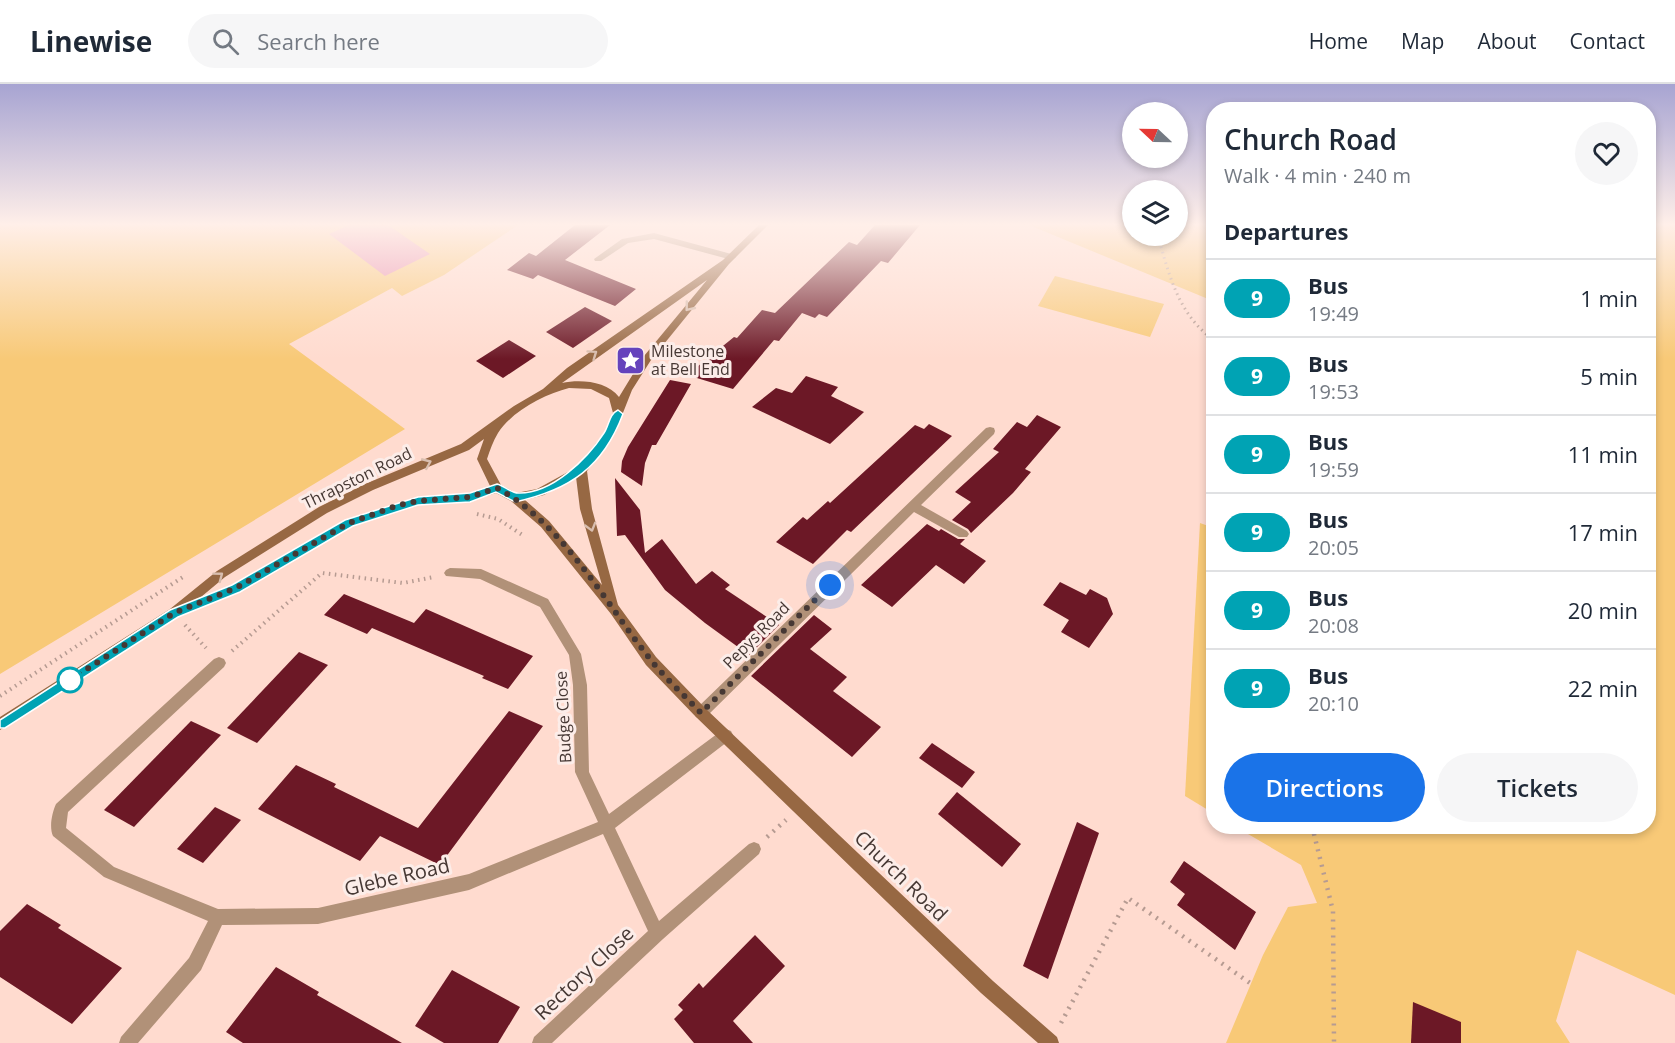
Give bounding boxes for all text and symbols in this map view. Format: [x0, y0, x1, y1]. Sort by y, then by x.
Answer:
search box [188, 14, 608, 68]
text: Linewise [30, 22, 152, 60]
icon: search [209, 25, 242, 58]
text: Search here [257, 26, 380, 56]
text: Home [1309, 27, 1368, 55]
text: Map [1401, 27, 1444, 55]
text: About [1477, 27, 1537, 55]
text: Contact [1570, 27, 1645, 55]
north arrow [1122, 102, 1188, 168]
map controls [1122, 102, 1188, 246]
text: Church Road [1224, 120, 1397, 158]
button: heart [1575, 122, 1638, 185]
text: Walk · 4 min · 240 m [1224, 162, 1411, 189]
button: layers [1122, 180, 1188, 246]
text: Departures [1224, 216, 1348, 246]
text: Bus [1308, 270, 1348, 300]
text: 1 min [1580, 283, 1638, 313]
text: 9 [1251, 284, 1263, 312]
one-way arrow [685, 300, 696, 311]
text: 19:49 [1308, 300, 1359, 327]
place label: Milestone at Bell End [651, 340, 730, 380]
place icon: Milestone at Bell End [614, 344, 646, 376]
text: Bus [1308, 348, 1348, 378]
one-way arrow [587, 350, 598, 361]
text: 5 min [1580, 361, 1638, 391]
text: 9 [1251, 362, 1263, 390]
text: 19:53 [1308, 378, 1359, 405]
text: Bus [1308, 426, 1348, 456]
text: 11 min [1568, 439, 1638, 469]
text: 9 [1251, 440, 1263, 468]
street label: Thrapston Road [299, 442, 415, 514]
text: 19:59 [1308, 456, 1359, 483]
one-way arrow [420, 458, 431, 470]
text: Bus [1308, 504, 1348, 534]
text: 17 min [1568, 517, 1638, 547]
text: 9 [1251, 518, 1263, 546]
one-way arrow [584, 522, 597, 532]
text: 20:05 [1308, 534, 1359, 561]
your location [815, 570, 845, 600]
one-way arrow [212, 572, 223, 583]
text: Bus [1308, 582, 1348, 612]
text: 20 min [1568, 595, 1638, 625]
text: 9 [1251, 596, 1263, 624]
street label: Pepys Road [718, 597, 794, 673]
text: 20:08 [1308, 612, 1359, 639]
text: Bus [1308, 660, 1348, 690]
unlabelled marker [57, 667, 83, 693]
street label: Budge Close [550, 670, 576, 764]
text: 22 min [1568, 673, 1638, 703]
text: 9 [1251, 674, 1263, 702]
text: 20:10 [1308, 690, 1359, 717]
button: Directions [1224, 753, 1425, 822]
button: Tickets [1437, 753, 1638, 822]
street label: Church Road [849, 824, 954, 927]
street label: Glebe Road [342, 851, 452, 902]
street label: Rectory Close [528, 920, 639, 1026]

